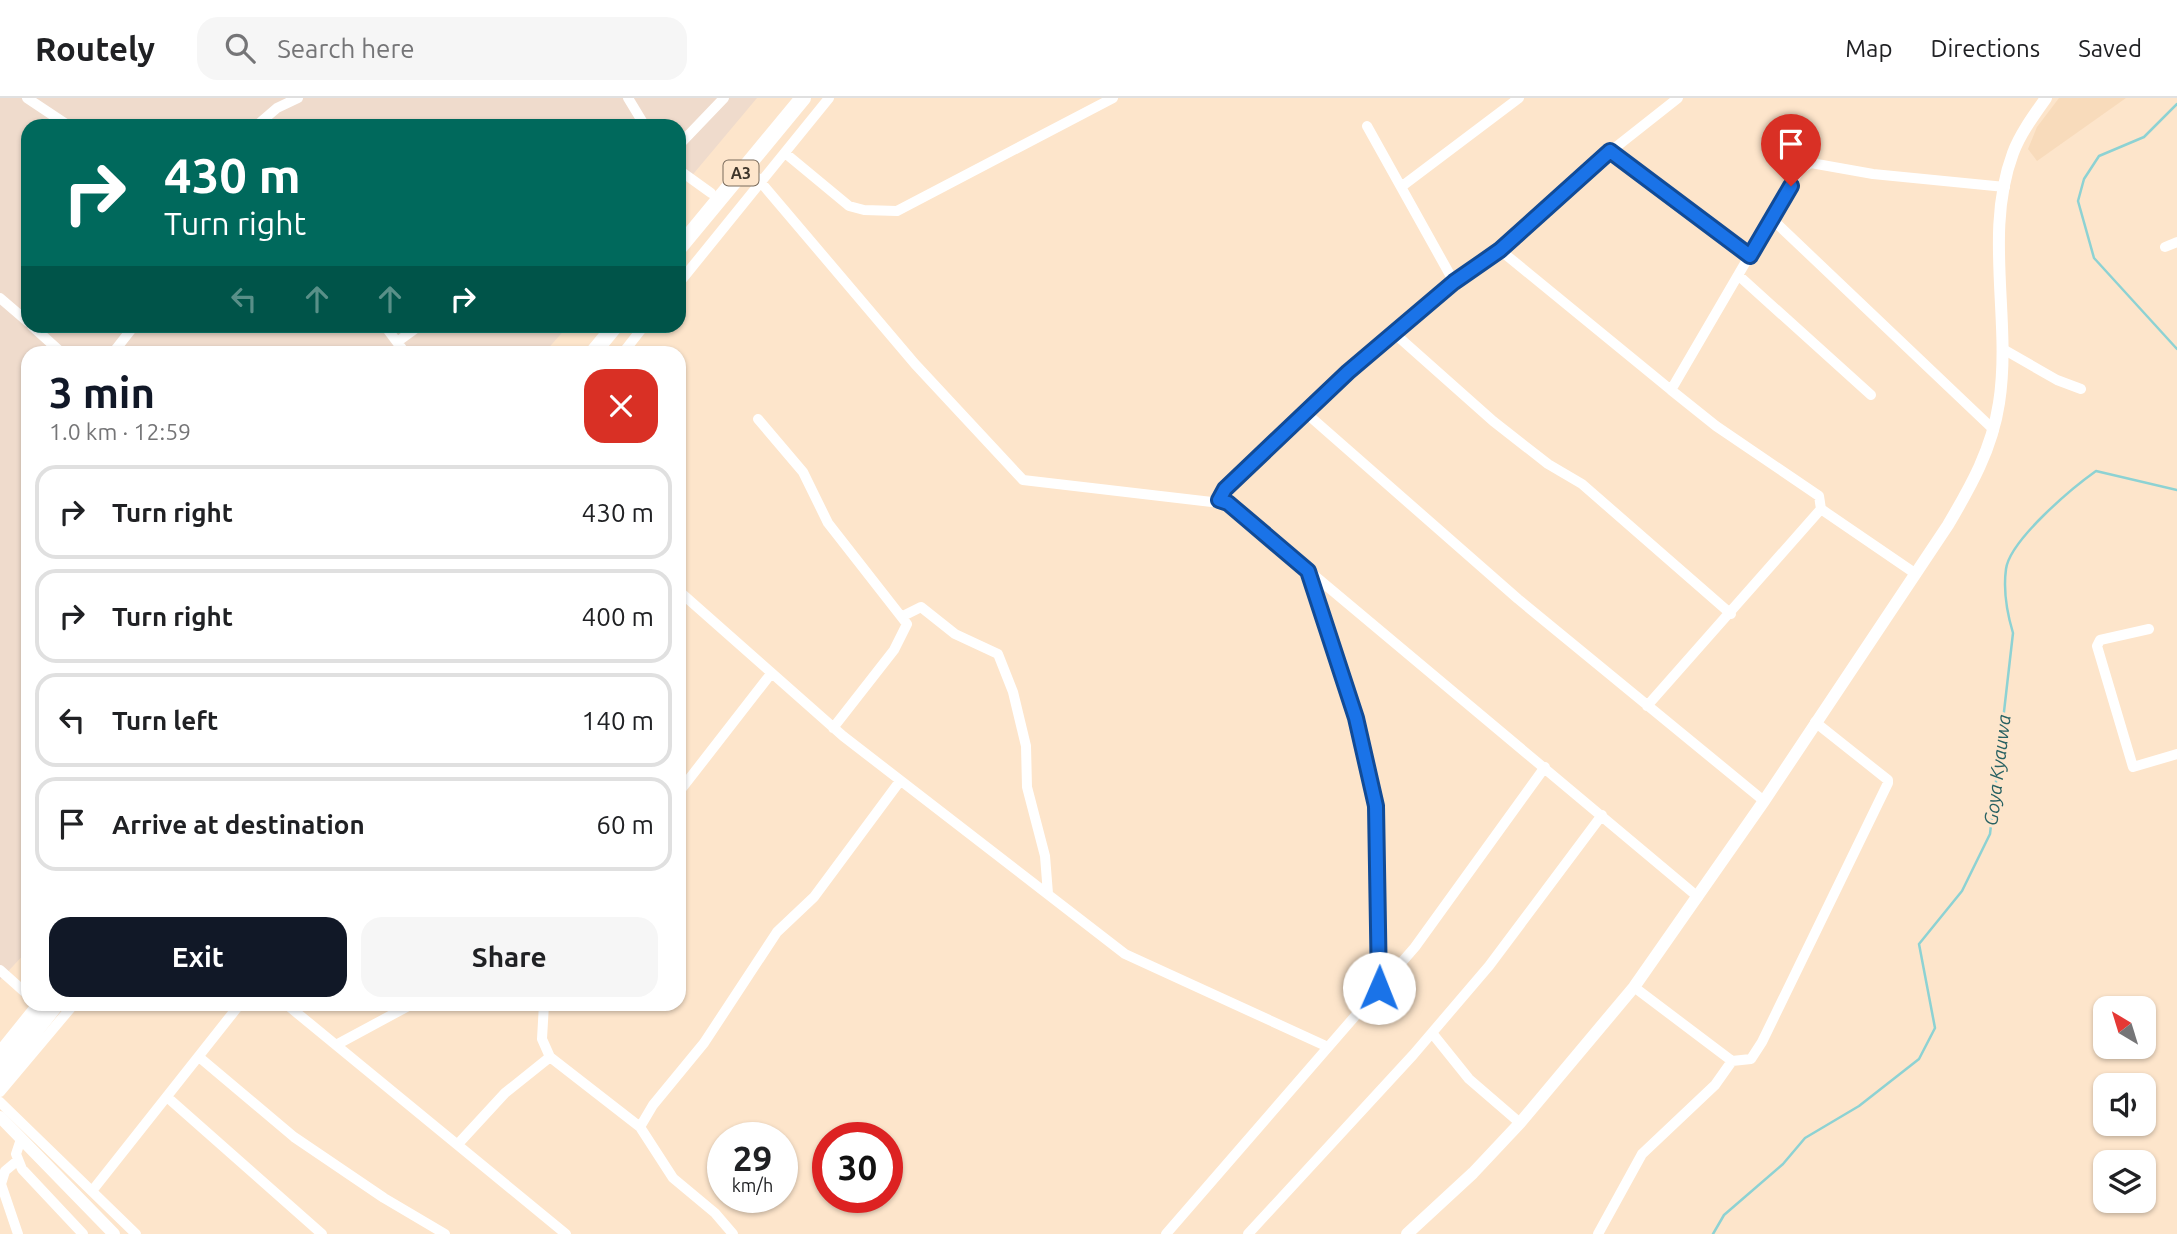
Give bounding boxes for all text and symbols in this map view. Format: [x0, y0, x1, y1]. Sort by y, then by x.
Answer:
search box [197, 17, 687, 80]
icon: search [221, 29, 259, 67]
text: Routely [35, 30, 155, 67]
text: Search here [277, 34, 415, 63]
text: Map [1845, 35, 1892, 62]
text: Directions [1930, 35, 2040, 62]
text: Saved [2078, 35, 2142, 62]
pin [1761, 114, 1821, 186]
icon: arrive [1772, 125, 1810, 163]
icon: right [49, 147, 140, 238]
text: 430 m [164, 147, 301, 202]
road number: A3 [724, 160, 758, 186]
text: Turn right [164, 205, 306, 241]
icon: left [225, 280, 263, 318]
icon: ahead [298, 280, 336, 318]
icon: ahead [371, 280, 409, 318]
icon: right [444, 280, 482, 318]
text: 3 min [49, 369, 155, 416]
button: close [584, 369, 658, 443]
text: 1.0 km · 12:59 [49, 419, 191, 444]
icon: right [53, 493, 91, 531]
text: Turn right [112, 498, 233, 527]
text: 430 m [582, 498, 654, 527]
icon: right [53, 597, 91, 635]
text: Turn right [112, 602, 233, 631]
text: 400 m [582, 602, 654, 631]
icon: left [53, 701, 91, 739]
text: Turn left [112, 706, 218, 735]
text: 140 m [582, 706, 654, 735]
water label: Goya Kyauwa [1979, 713, 2015, 827]
icon: arrive [53, 805, 91, 843]
text: Arrive at destination [112, 810, 365, 839]
text: 60 m [596, 810, 654, 839]
button: Exit [49, 917, 347, 997]
button: Share [361, 917, 658, 997]
position arrow [1342, 951, 1416, 1025]
north arrow [2093, 996, 2156, 1059]
map controls [2093, 996, 2156, 1213]
button: sound [2093, 1073, 2156, 1136]
speed limit sign: 30 [812, 1122, 903, 1213]
text: 29 [733, 1138, 772, 1178]
button: layers [2093, 1150, 2156, 1213]
text: km/h [732, 1175, 773, 1195]

